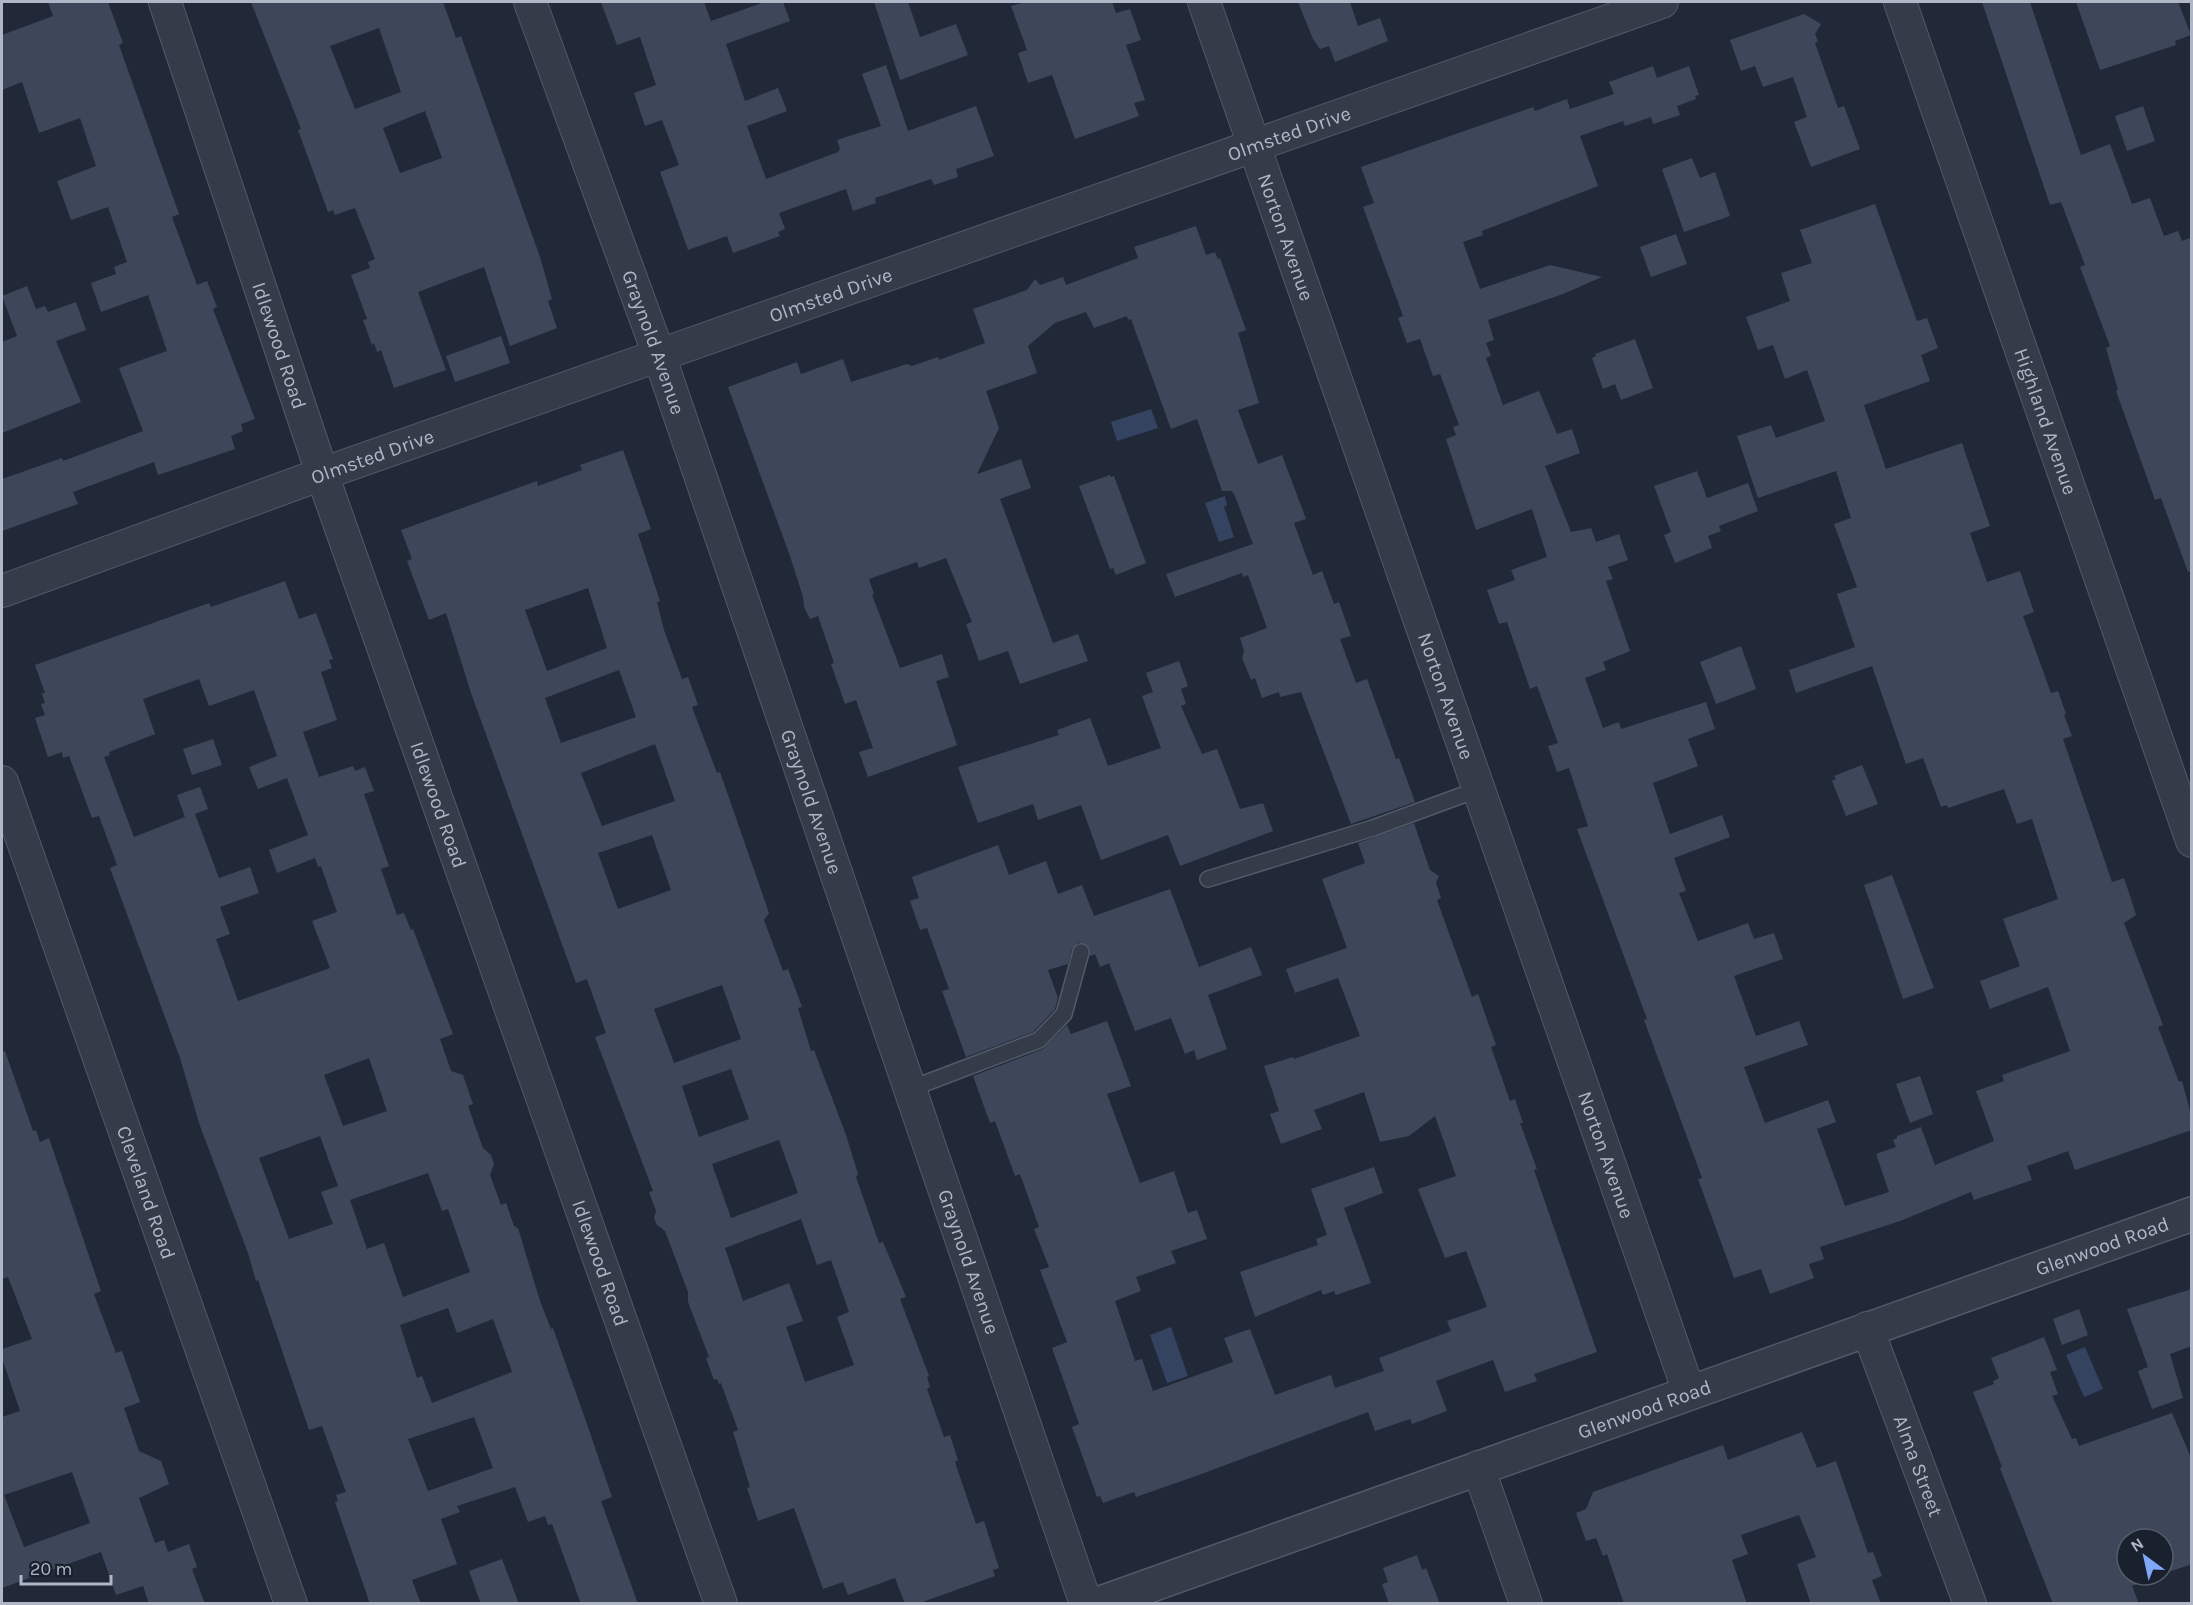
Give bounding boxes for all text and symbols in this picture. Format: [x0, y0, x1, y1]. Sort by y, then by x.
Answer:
street label: Olmsted Drive [1224, 101, 1354, 166]
street label: Norton Avenue [1253, 171, 1319, 304]
street label: Olmsted Drive [766, 263, 895, 327]
street label: Graynold Avenue [617, 267, 690, 417]
street label: Idlewood Road [248, 279, 311, 412]
street label: Highland Avenue [2010, 345, 2082, 498]
street label: Olmsted Drive [308, 424, 437, 489]
street label: Norton Avenue [1413, 629, 1479, 763]
street label: Graynold Avenue [776, 726, 847, 877]
street label: Idlewood Road [406, 738, 472, 871]
street label: Norton Avenue [1573, 1088, 1639, 1221]
street label: Cleveland Road [112, 1123, 180, 1262]
street label: Graynold Avenue [934, 1186, 1004, 1337]
street label: Idlewood Road [568, 1197, 633, 1329]
street label: Glenwood Road [2032, 1212, 2172, 1280]
street label: Glenwood Road [1575, 1375, 1714, 1444]
street label: Alma Street [1889, 1412, 1948, 1520]
north arrow [2115, 1527, 2175, 1587]
text: N [2127, 1534, 2147, 1556]
scale bar [21, 1548, 111, 1586]
text: 20 m [30, 1558, 72, 1580]

